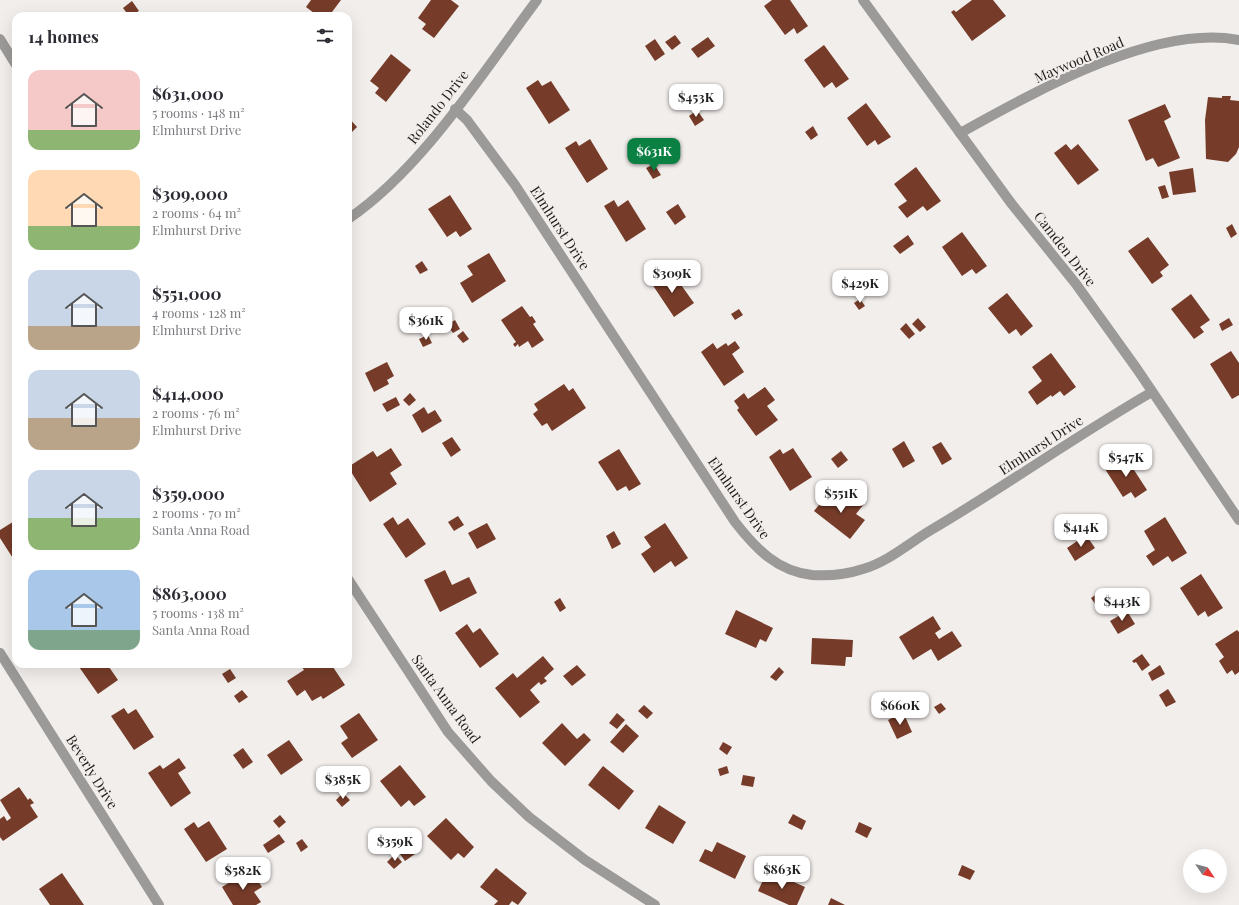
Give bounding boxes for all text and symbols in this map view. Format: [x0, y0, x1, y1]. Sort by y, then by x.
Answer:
text: 14 homes [28, 25, 99, 47]
icon: filters [314, 25, 336, 47]
street label: Maywood Road [1031, 32, 1126, 87]
street label: Rolando Drive [403, 66, 473, 148]
text: $631,000 [152, 82, 224, 104]
pin: $453K [668, 84, 724, 118]
icon: home [60, 86, 108, 134]
text: $453K [678, 88, 714, 105]
text: 5 rooms · 148 m² [152, 104, 245, 121]
text: Elmhurst Drive [152, 121, 241, 138]
pin: $631K [626, 138, 682, 172]
text: $631K [636, 142, 672, 159]
text: $309,000 [152, 182, 228, 204]
street label: Elmhurst Drive [526, 182, 595, 273]
icon: home [60, 186, 108, 234]
text: 2 rooms · 64 m² [152, 204, 241, 221]
street label: Camden Drive [1030, 207, 1101, 290]
text: Elmhurst Drive [152, 221, 241, 238]
pin: $309K [644, 260, 700, 294]
text: $309K [653, 264, 691, 281]
pin: $429K [832, 270, 888, 304]
text: $429K [841, 274, 879, 291]
text: $551,000 [152, 282, 221, 304]
icon: home [60, 286, 108, 334]
text: 4 rooms · 128 m² [152, 304, 246, 321]
pin: $361K [398, 307, 454, 341]
text: $361K [408, 311, 444, 328]
text: Elmhurst Drive [152, 321, 241, 338]
text: $414,000 [152, 382, 224, 404]
icon: home [60, 386, 108, 434]
text: 2 rooms · 76 m² [152, 404, 240, 421]
street label: Elmhurst Drive [995, 410, 1086, 479]
text: Elmhurst Drive [152, 421, 241, 438]
pin: $547K [1098, 444, 1154, 478]
text: $547K [1108, 448, 1144, 465]
street label: Elmhurst Drive [704, 453, 775, 543]
pin: $551K [813, 480, 869, 514]
text: $359,000 [152, 482, 225, 504]
text: $551K [824, 484, 858, 501]
icon: home [60, 486, 108, 534]
text: 2 rooms · 70 m² [152, 504, 241, 521]
pin: $414K [1053, 514, 1109, 548]
text: $414K [1063, 518, 1099, 535]
text: Santa Anna Road [152, 521, 250, 538]
text: $863,000 [152, 582, 227, 604]
icon: home [60, 586, 108, 634]
pin: $443K [1094, 588, 1150, 622]
text: $443K [1104, 592, 1140, 609]
text: 5 rooms · 138 m² [152, 604, 244, 621]
text: Santa Anna Road [152, 621, 250, 638]
street label: Santa Anna Road [408, 651, 485, 747]
pin: $660K [872, 692, 928, 726]
text: $660K [880, 696, 920, 713]
street label: Beverly Drive [62, 731, 123, 812]
pin: $385K [315, 766, 371, 800]
text: $385K [325, 770, 361, 787]
pin: $359K [367, 828, 423, 862]
text: $359K [377, 832, 413, 849]
north arrow [1183, 849, 1227, 893]
map controls [1183, 849, 1227, 893]
pin: $863K [754, 856, 810, 890]
pin: $582K [215, 857, 271, 891]
text: $863K [763, 860, 801, 877]
text: $582K [225, 861, 261, 878]

